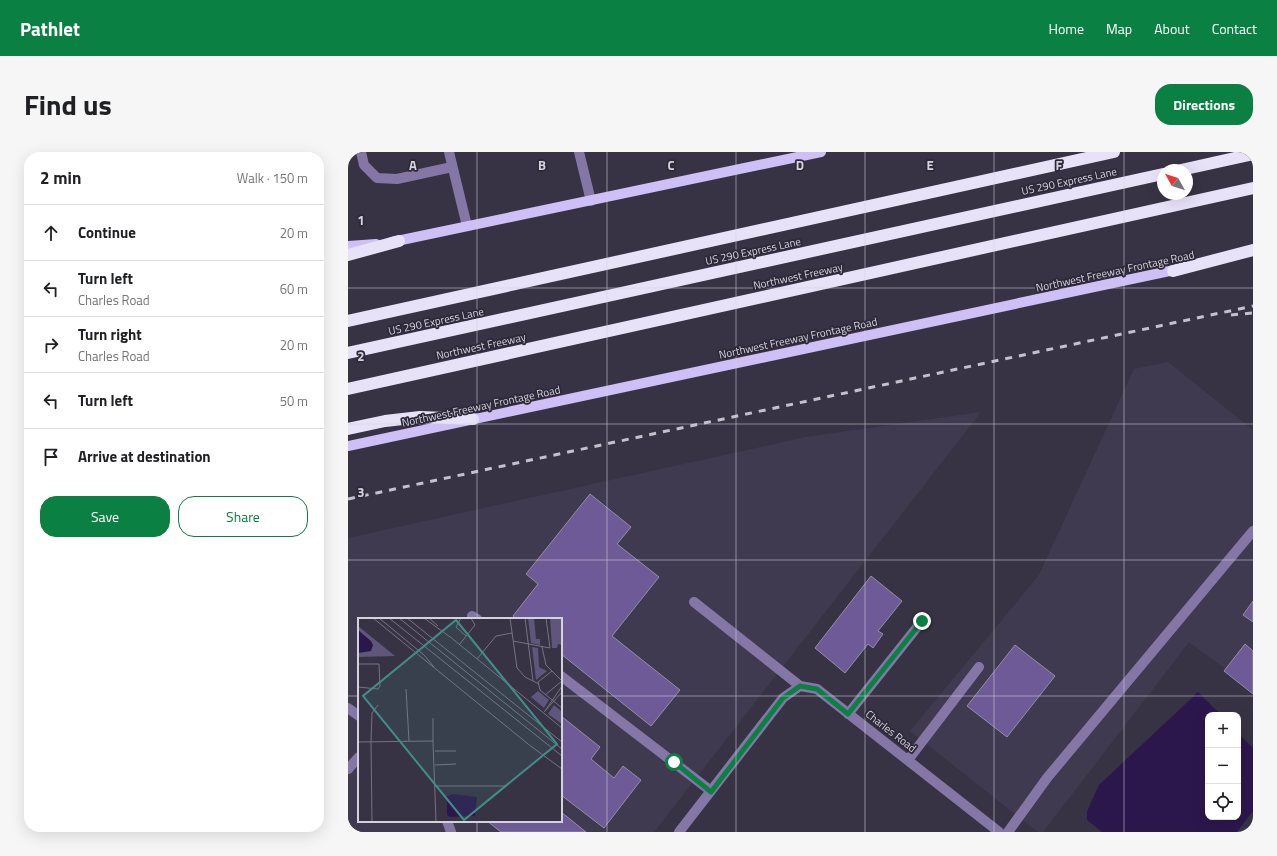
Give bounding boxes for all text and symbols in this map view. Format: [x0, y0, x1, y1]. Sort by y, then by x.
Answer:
text: Pathlet [20, 14, 80, 43]
text: Home [1049, 18, 1084, 39]
text: Map [1106, 18, 1132, 39]
text: About [1154, 18, 1190, 39]
text: Contact [1212, 18, 1257, 39]
text: Find us [24, 83, 112, 126]
button: Directions [1155, 84, 1253, 125]
text: A [409, 155, 417, 175]
text: B [538, 155, 546, 175]
text: C [667, 155, 675, 175]
text: D [796, 155, 804, 175]
text: E [926, 155, 934, 175]
text: F [1056, 155, 1063, 175]
street label: US 290 Express Lane [1020, 163, 1119, 199]
north arrow [1157, 164, 1193, 200]
text: 2 min [40, 165, 81, 191]
text: Walk · 150 m [237, 168, 308, 188]
text: 1 [357, 210, 365, 230]
text: Continue [78, 221, 136, 244]
icon: ahead [40, 222, 62, 244]
text: 20 m [280, 223, 308, 243]
street label: US 290 Express Lane [704, 233, 803, 269]
street label: Northwest Freeway Frontage Road [1034, 246, 1196, 296]
street label: Northwest Freeway [752, 259, 845, 293]
text: Turn left [78, 267, 133, 290]
icon: left [40, 278, 62, 300]
text: 60 m [280, 279, 308, 299]
text: Charles Road [78, 290, 150, 310]
street label: US 290 Express Lane [387, 303, 486, 339]
street label: Northwest Freeway Frontage Road [717, 313, 879, 363]
text: Turn right [78, 323, 142, 346]
street label: Northwest Freeway [435, 329, 528, 363]
icon: right [40, 334, 62, 356]
text: 20 m [280, 335, 308, 355]
text: Charles Road [78, 346, 150, 366]
text: 2 [357, 346, 365, 366]
street label: Northwest Freeway Frontage Road [400, 381, 562, 431]
text: Turn left [78, 389, 133, 412]
icon: left [40, 390, 62, 412]
text: 50 m [280, 391, 308, 411]
text: Arrive at destination [78, 445, 211, 468]
icon: arrive [40, 446, 62, 468]
text: 3 [357, 482, 365, 502]
button: Save [40, 496, 170, 537]
button: Share [178, 496, 308, 537]
route end [913, 612, 931, 630]
inset map [358, 618, 562, 822]
street label: Charles Road [862, 706, 920, 756]
map controls [1205, 712, 1241, 820]
button: + [1205, 712, 1241, 748]
button: − [1205, 748, 1241, 784]
route start [665, 753, 683, 771]
button: locate [1205, 784, 1241, 820]

